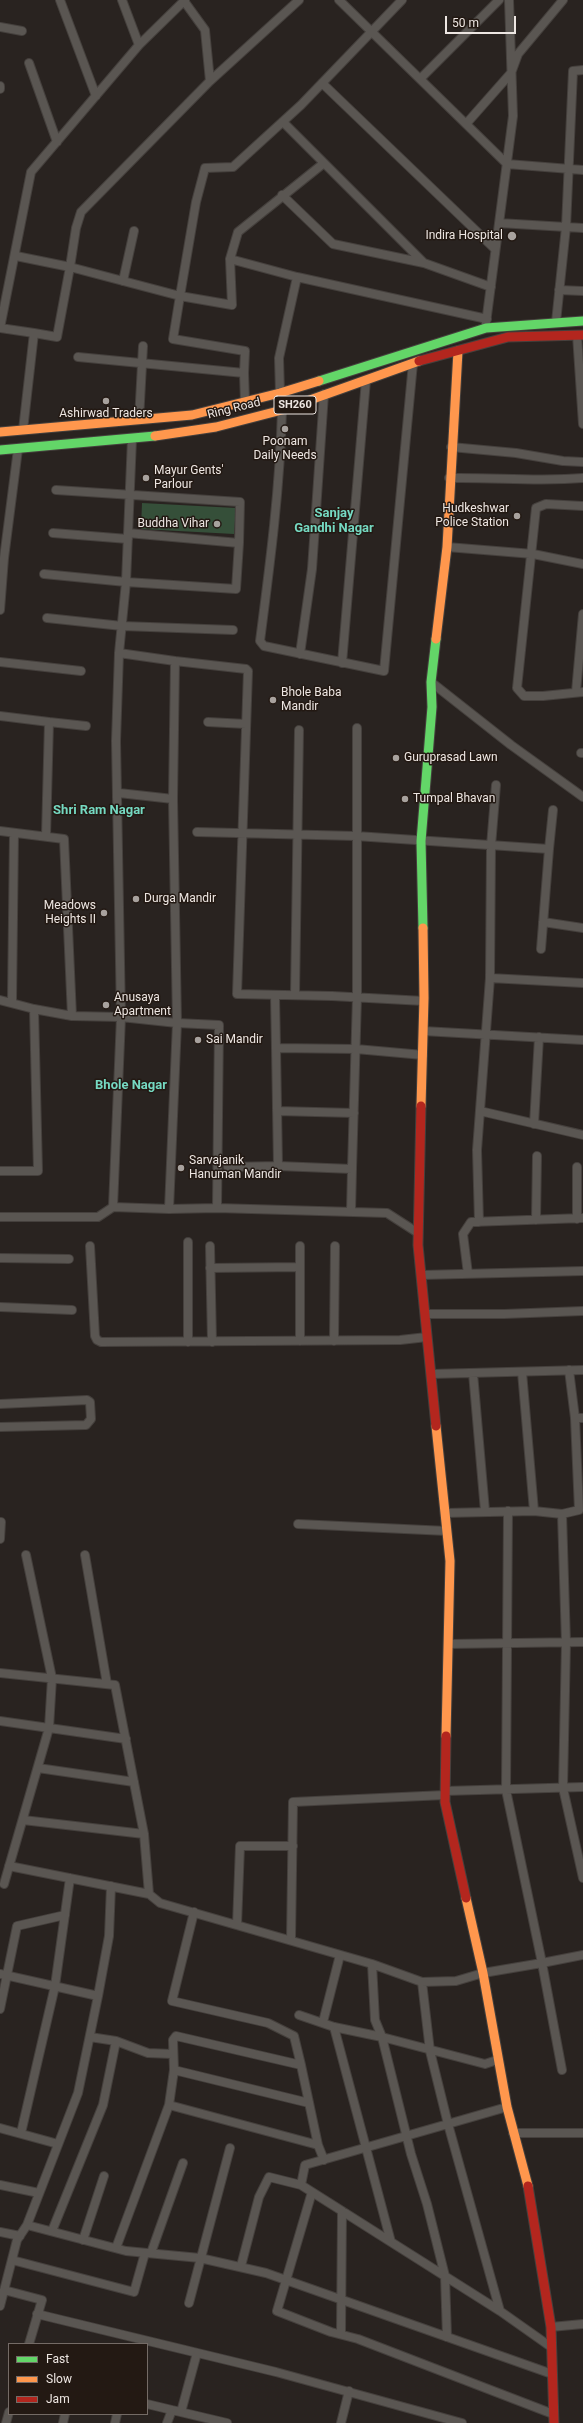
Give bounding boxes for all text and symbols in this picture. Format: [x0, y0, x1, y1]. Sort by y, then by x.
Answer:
scale bar [447, 8, 518, 34]
text: 50 m [452, 16, 479, 30]
place label: Indira Hospital [425, 229, 503, 243]
marker: Indira Hospital [506, 230, 518, 242]
street label: Ring Road [206, 395, 262, 423]
marker: Ashirwad Traders [101, 396, 111, 406]
road number: SH260 [274, 396, 316, 414]
place label: Ashirwad Traders [59, 407, 153, 421]
marker: Poonam Daily Needs [280, 424, 290, 434]
place label: Poonam Daily Needs [253, 435, 317, 463]
place label: Mayur Gents' Parlour [154, 464, 224, 492]
marker: Mayur Gents' Parlour [141, 473, 151, 483]
place label: Hudkeshwar Police Station [435, 502, 509, 530]
district label: Sanjay Gandhi Nagar [294, 506, 374, 537]
marker: Hudkeshwar Police Station [512, 511, 522, 521]
place label: Buddha Vihar [137, 517, 209, 531]
marker: Buddha Vihar [212, 519, 222, 529]
place label: Bhole Baba Mandir [281, 686, 341, 714]
marker: Bhole Baba Mandir [268, 695, 278, 705]
place label: Guruprasad Lawn [404, 751, 498, 765]
marker: Guruprasad Lawn [391, 753, 401, 763]
place label: Tumpal Bhavan [413, 792, 495, 806]
marker: Tumpal Bhavan [400, 794, 410, 804]
district label: Shri Ram Nagar [53, 803, 145, 819]
place label: Durga Mandir [144, 892, 216, 906]
marker: Durga Mandir [131, 894, 141, 904]
place label: Meadows Heights II [44, 899, 96, 927]
marker: Meadows Heights II [99, 908, 109, 918]
place label: Anusaya Apartment [114, 991, 171, 1019]
marker: Anusaya Apartment [101, 1000, 111, 1010]
place label: Sai Mandir [206, 1033, 263, 1047]
marker: Sai Mandir [193, 1035, 203, 1045]
district label: Bhole Nagar [95, 1078, 167, 1094]
place label: Sarvajanik Hanuman Mandir [189, 1154, 281, 1182]
marker: Sarvajanik Hanuman Mandir [176, 1163, 186, 1173]
legend [8, 2343, 148, 2415]
text: Fast [46, 2352, 69, 2366]
text: Slow [46, 2372, 72, 2386]
text: Jam [46, 2392, 70, 2406]

